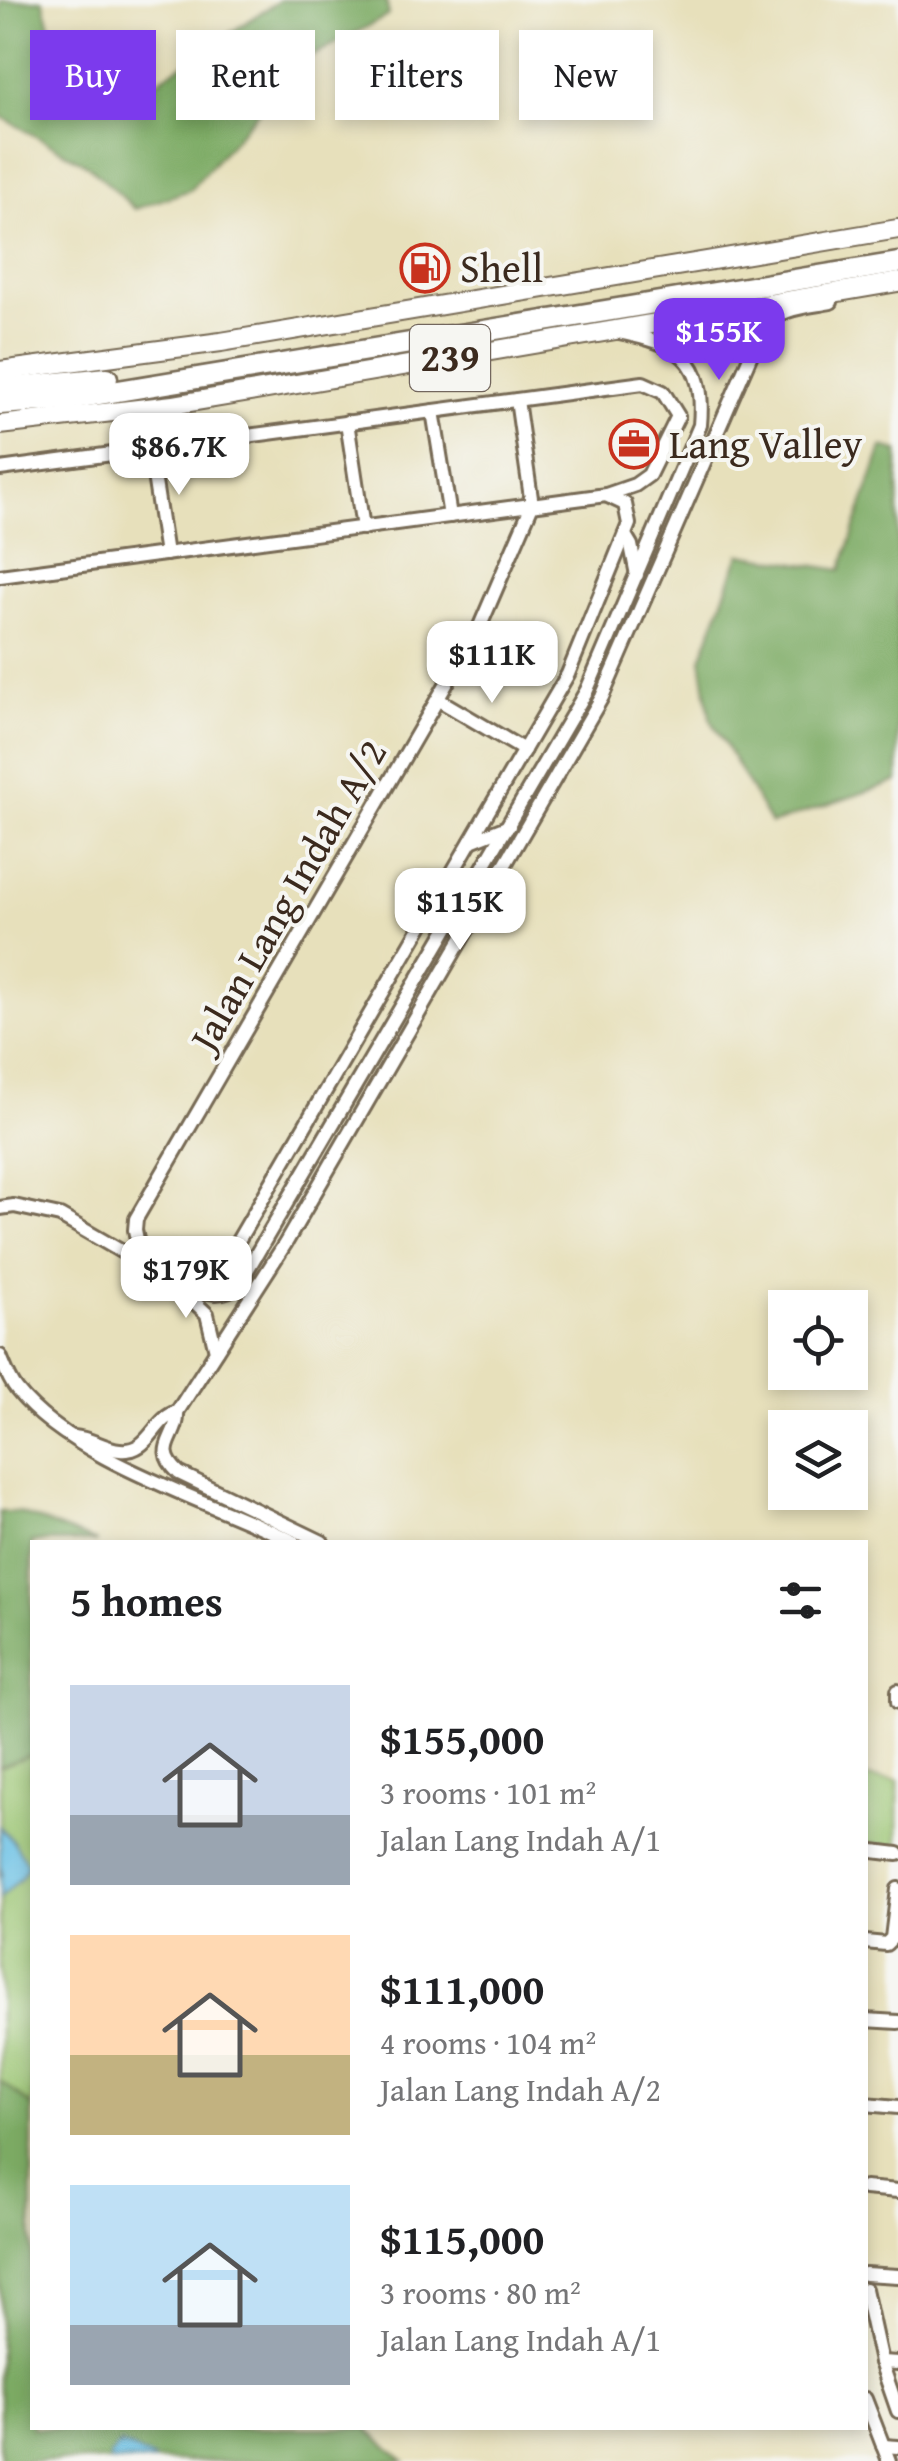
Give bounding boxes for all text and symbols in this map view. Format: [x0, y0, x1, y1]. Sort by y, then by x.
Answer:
chip: Buy [30, 30, 156, 120]
chip: Rent [176, 30, 315, 120]
chip: Filters [335, 30, 499, 120]
chip: New [519, 30, 653, 120]
place label: Shell [460, 238, 543, 297]
fuel station icon: Shell [399, 242, 451, 294]
pin: $155K [649, 298, 789, 383]
text: $155K [676, 307, 762, 354]
road number: 239 [410, 325, 490, 391]
pin: $86.7K [98, 413, 260, 498]
place label: Lang Valley [669, 414, 863, 473]
office icon: Lang Valley [608, 418, 660, 470]
text: $86.7K [131, 422, 227, 469]
pin: $111K [422, 621, 562, 706]
text: $111K [449, 630, 535, 677]
street label: Jalan Lang Indah A/2 [172, 728, 401, 1066]
pin: $115K [390, 868, 530, 953]
text: $115K [417, 877, 503, 924]
pin: $179K [116, 1236, 256, 1321]
text: $179K [143, 1245, 229, 1292]
map controls [768, 1290, 868, 1510]
button: locate [768, 1290, 868, 1390]
button: layers [768, 1410, 868, 1510]
text: 5 homes [70, 1570, 223, 1631]
icon: filters [773, 1573, 828, 1628]
text: $155,000 [380, 1708, 544, 1769]
icon: home [150, 1725, 270, 1845]
text: 3 rooms · 101 m² [380, 1769, 596, 1816]
text: Jalan Lang Indah A/1 [380, 1816, 661, 1863]
text: $111,000 [380, 1958, 544, 2019]
icon: home [150, 1975, 270, 2095]
text: 4 rooms · 104 m² [380, 2019, 596, 2066]
text: Jalan Lang Indah A/2 [380, 2066, 661, 2113]
text: $115,000 [380, 2208, 544, 2269]
icon: home [150, 2225, 270, 2345]
text: 3 rooms · 80 m² [380, 2269, 581, 2316]
text: Jalan Lang Indah A/1 [380, 2316, 661, 2363]

